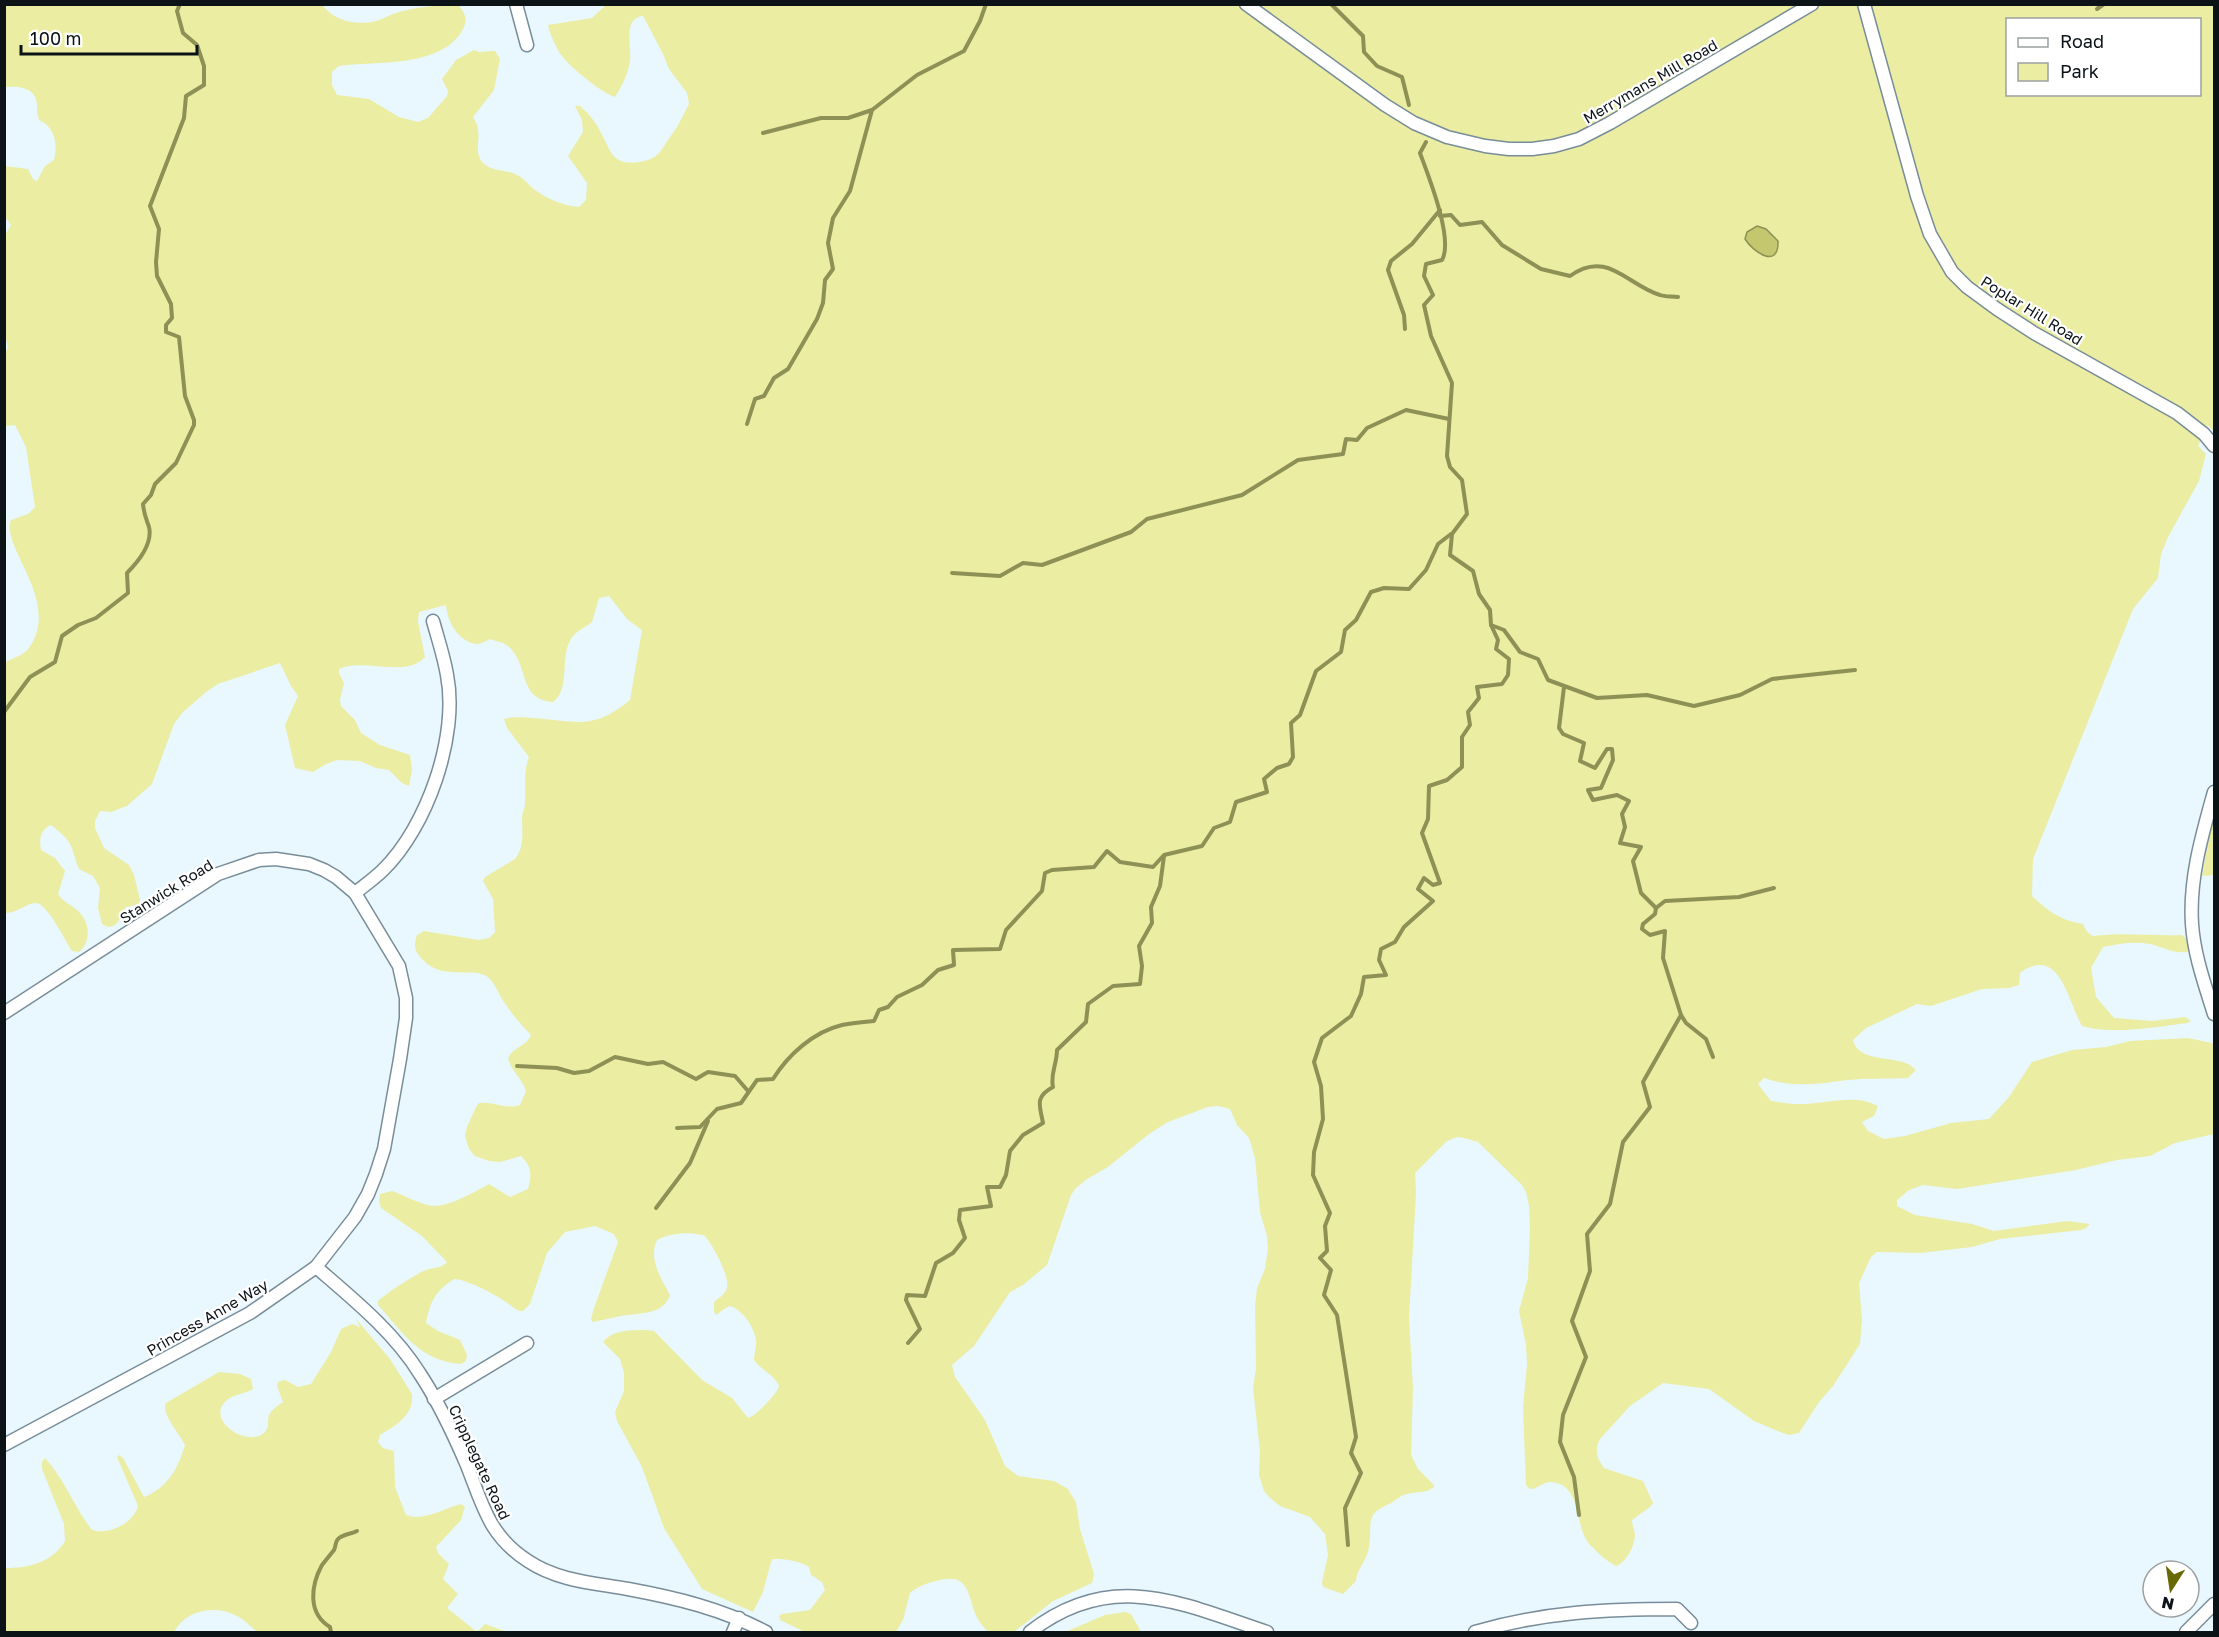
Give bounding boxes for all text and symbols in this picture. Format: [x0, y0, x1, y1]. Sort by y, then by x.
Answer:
scale bar [21, 18, 196, 56]
legend [2006, 18, 2201, 96]
text: 100 m [30, 27, 81, 49]
text: Road [2060, 30, 2104, 52]
street label: Merrymans Mill Road [1580, 35, 1720, 127]
text: Park [2060, 60, 2099, 82]
street label: Poplar Hill Road [1978, 272, 2086, 348]
street label: Stanwick Road [116, 855, 216, 927]
street label: Princess Anne Way [143, 1275, 271, 1359]
street label: Cripplegate Road [446, 1402, 514, 1522]
north arrow [2141, 1559, 2201, 1619]
text: N [2160, 1593, 2176, 1615]

